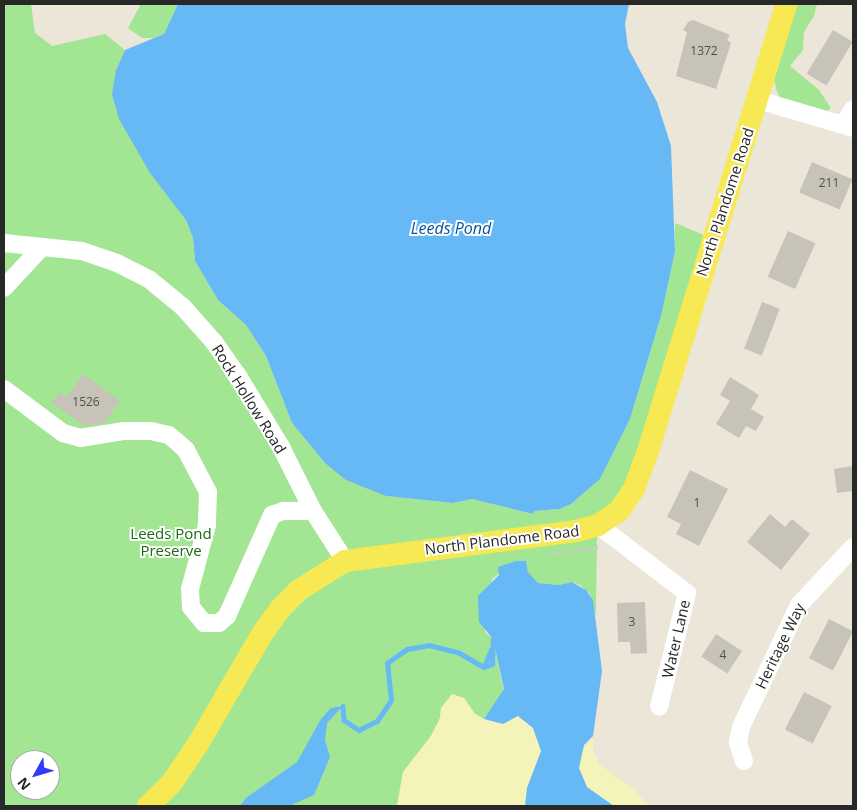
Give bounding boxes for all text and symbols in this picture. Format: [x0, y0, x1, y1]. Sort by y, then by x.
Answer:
house number: 1372 [690, 44, 718, 58]
street label: North Plandome Road [692, 125, 758, 279]
house number: 211 [819, 176, 839, 190]
water label: Leeds Pond [411, 218, 491, 238]
street label: Rock Hollow Road [208, 341, 290, 457]
house number: 1526 [72, 395, 100, 409]
house number: 1 [694, 496, 700, 510]
street label: North Plandome Road [424, 522, 580, 558]
park label: Leeds Pond Preserve [130, 524, 212, 559]
street label: Water Lane [658, 598, 694, 680]
street label: Heritage Way [751, 600, 809, 692]
house number: 3 [629, 615, 635, 629]
house number: 4 [720, 648, 726, 662]
north arrow [10, 750, 60, 800]
text: N [13, 774, 35, 795]

